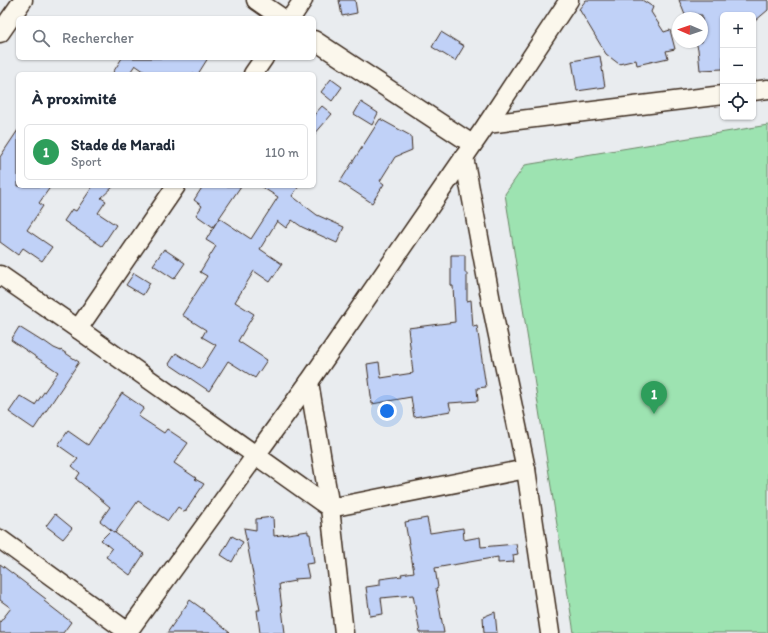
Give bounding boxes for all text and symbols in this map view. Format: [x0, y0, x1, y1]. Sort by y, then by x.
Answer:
north arrow [672, 12, 708, 48]
map controls [720, 12, 756, 120]
button: + [720, 12, 756, 48]
search box [16, 16, 316, 60]
icon: search [30, 27, 52, 49]
text: Rechercher [62, 29, 134, 47]
button: − [720, 48, 756, 84]
button: locate [720, 84, 756, 120]
text: À proximité [32, 88, 117, 108]
text: Stade de Maradi [71, 136, 175, 154]
text: 1 [43, 145, 49, 160]
text: 110 m [265, 145, 299, 160]
text: Sport [71, 154, 102, 169]
pin: 1 [641, 381, 667, 414]
your location [377, 401, 397, 421]

